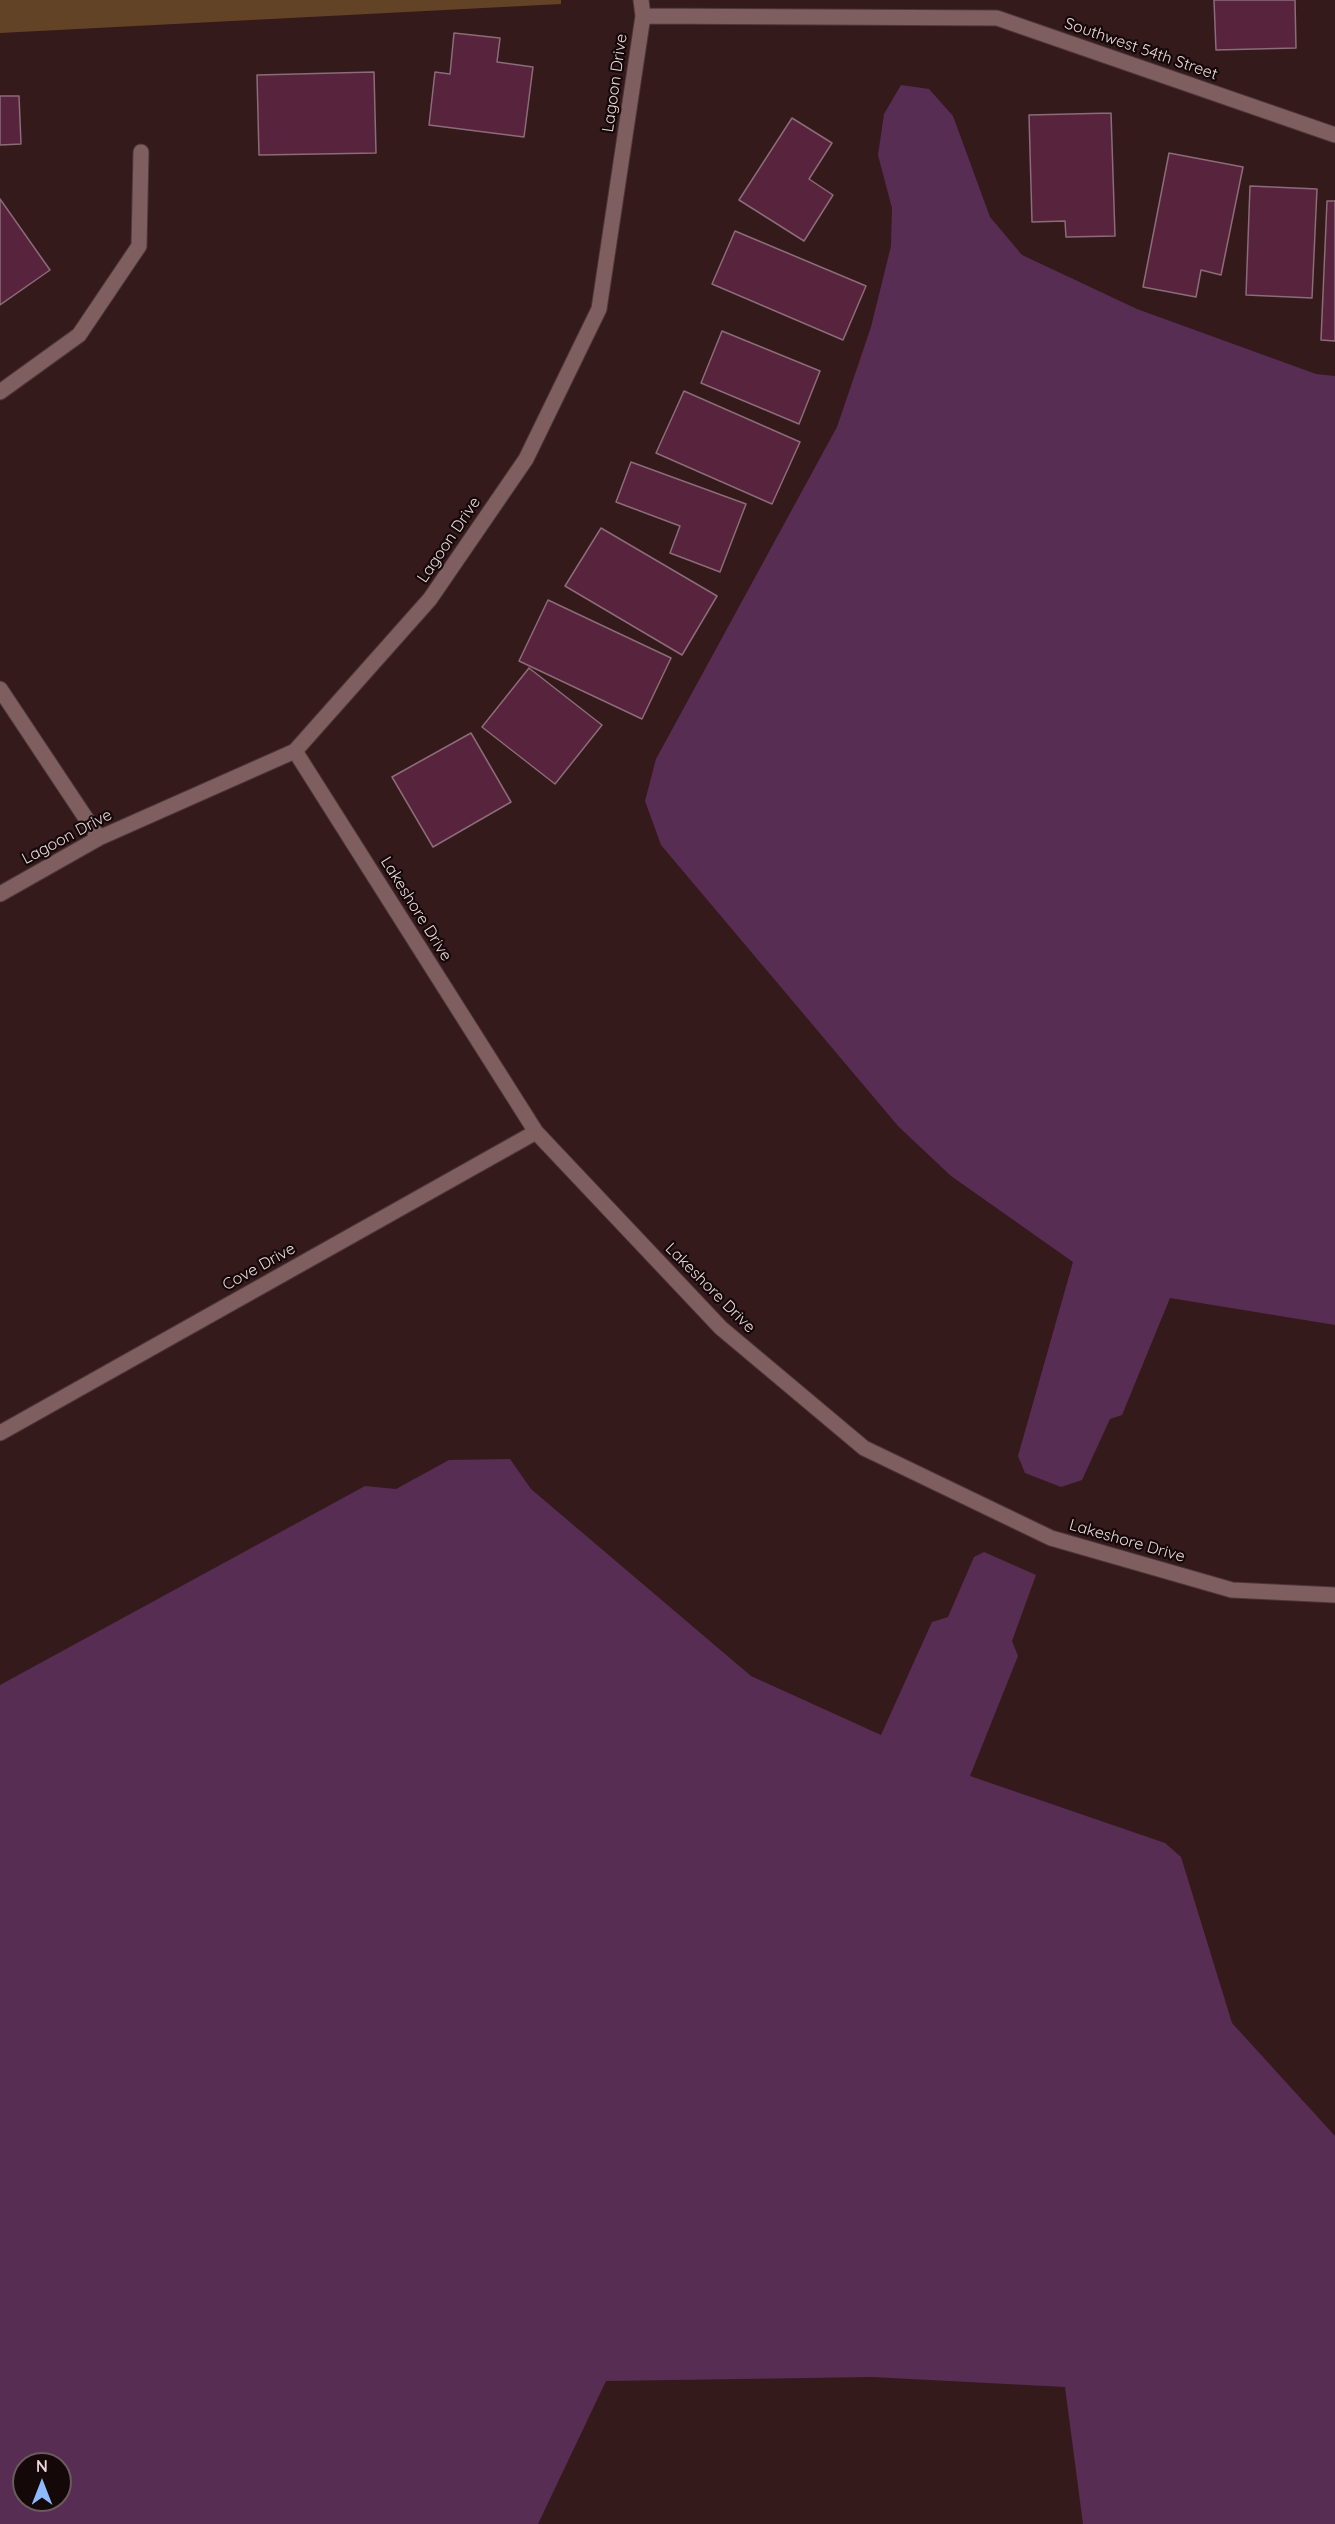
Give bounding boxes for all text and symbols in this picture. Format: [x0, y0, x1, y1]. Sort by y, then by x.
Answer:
street label: Southwest 54th Street [1062, 14, 1220, 84]
street label: Lagoon Drive [599, 32, 631, 134]
street label: Lagoon Drive [413, 493, 485, 587]
street label: Lagoon Drive [19, 805, 115, 869]
street label: Lakeshore Drive [376, 853, 456, 965]
street label: Cove Drive [219, 1239, 299, 1295]
street label: Lakeshore Drive [661, 1239, 759, 1337]
street label: Lakeshore Drive [1067, 1515, 1187, 1567]
north arrow [12, 2452, 72, 2512]
text: N [36, 2456, 48, 2476]

